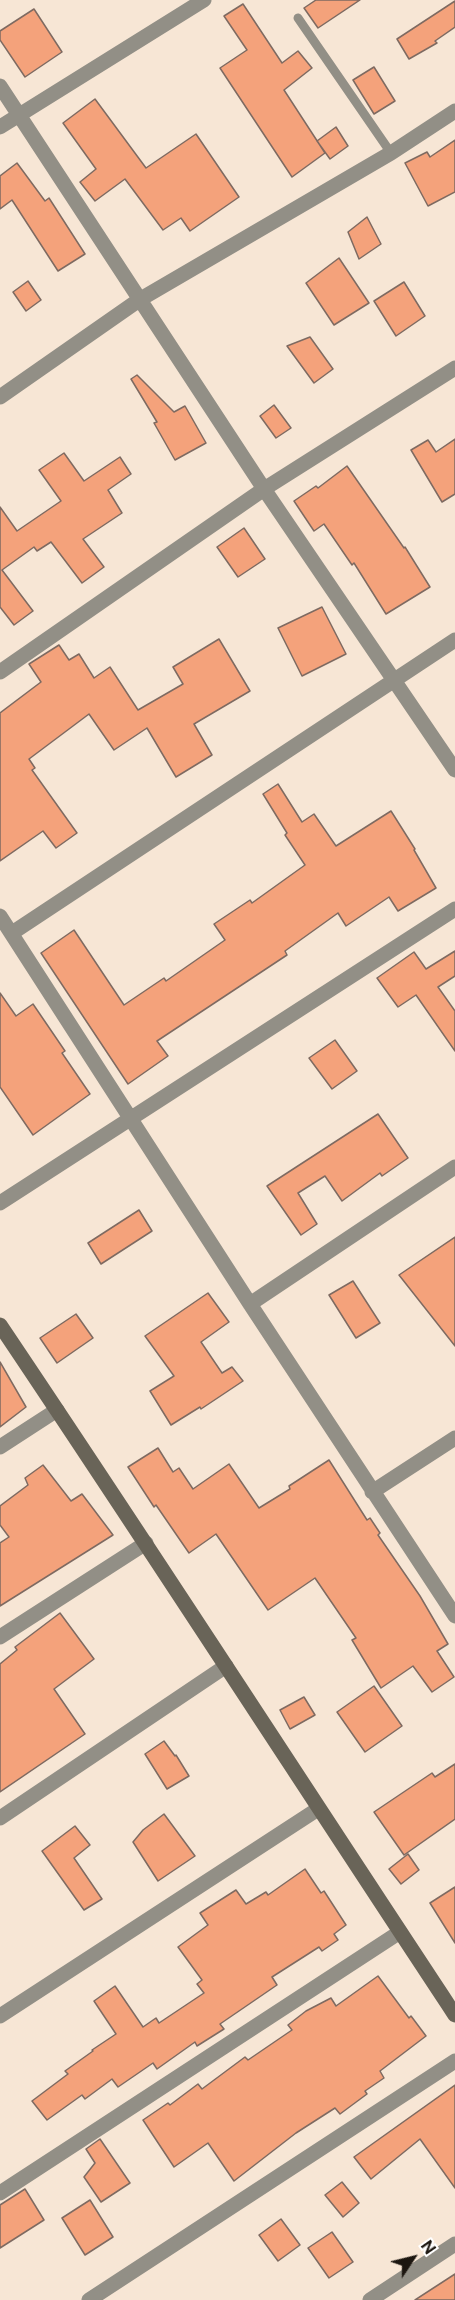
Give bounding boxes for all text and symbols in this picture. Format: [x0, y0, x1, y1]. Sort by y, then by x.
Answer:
north arrow [383, 2228, 443, 2288]
text: N [417, 2237, 440, 2258]

